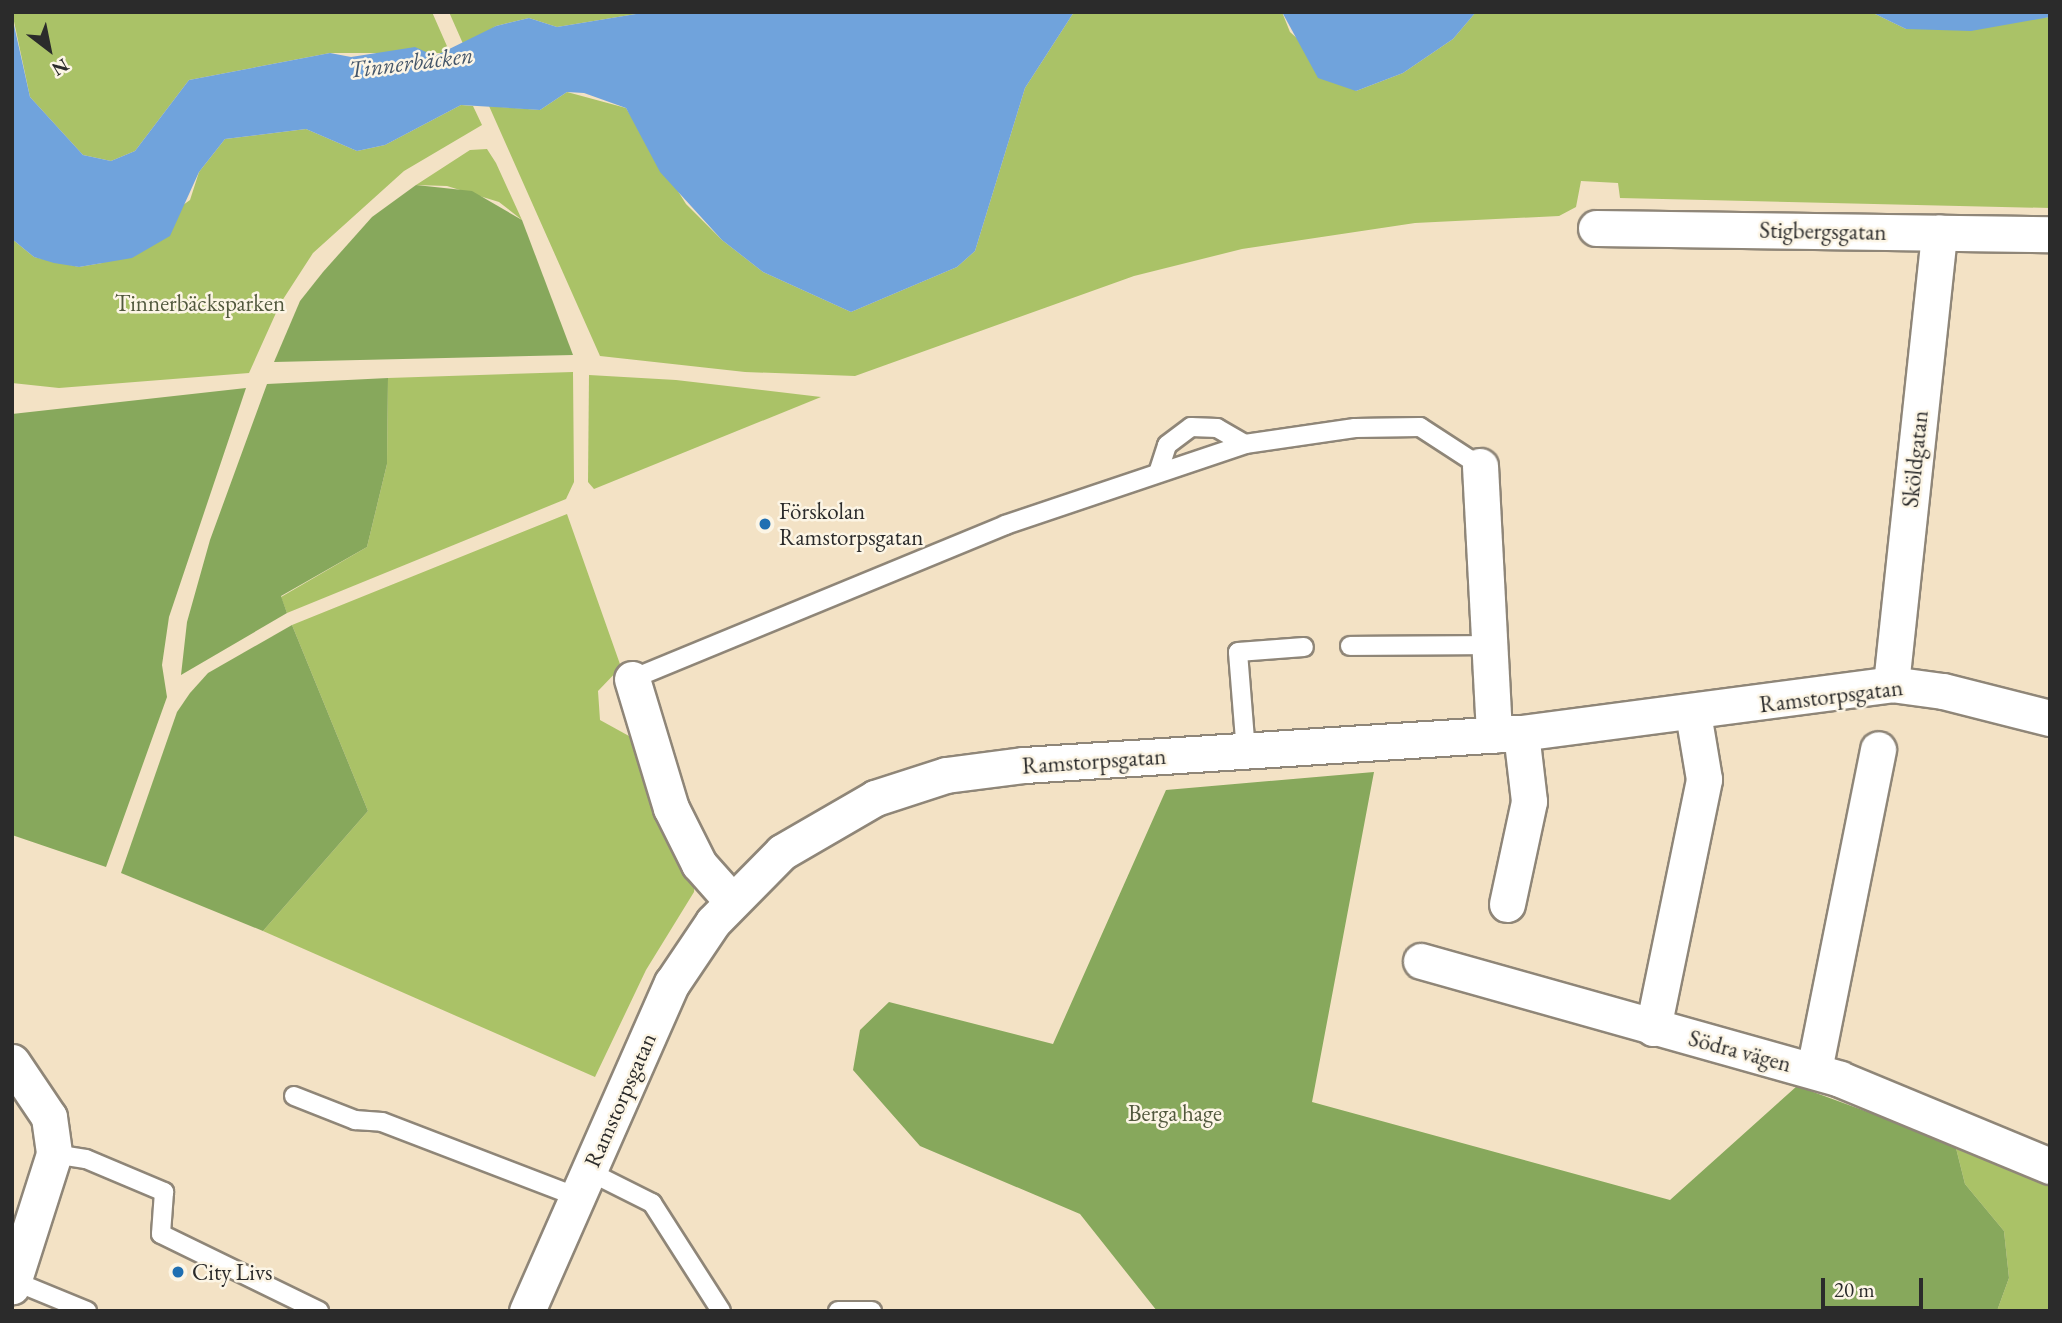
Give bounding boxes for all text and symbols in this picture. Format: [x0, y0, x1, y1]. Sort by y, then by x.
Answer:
north arrow [14, 14, 84, 84]
water label: Tinnerbäcken [347, 40, 475, 84]
text: N [47, 53, 74, 82]
street label: Stigbergsgatan [1759, 216, 1887, 246]
park label: Tinnerbäcksparken [115, 289, 285, 317]
street label: Sköldgatan [1896, 409, 1934, 509]
place label: Förskolan Ramstorpsgatan [779, 497, 923, 551]
marker: Förskolan Ramstorpsgatan [757, 516, 773, 532]
street label: Ramstorpsgatan [1758, 674, 1904, 718]
street label: Ramstorpsgatan [1021, 742, 1167, 780]
street label: Södra vägen [1686, 1024, 1794, 1078]
street label: Ramstorpsgatan [578, 1028, 662, 1172]
park label: Berga hage [1128, 1099, 1222, 1127]
place label: City Livs [192, 1258, 272, 1286]
marker: City Livs [170, 1264, 186, 1280]
scale bar [1824, 1264, 1926, 1308]
text: 20 m [1834, 1276, 1875, 1303]

